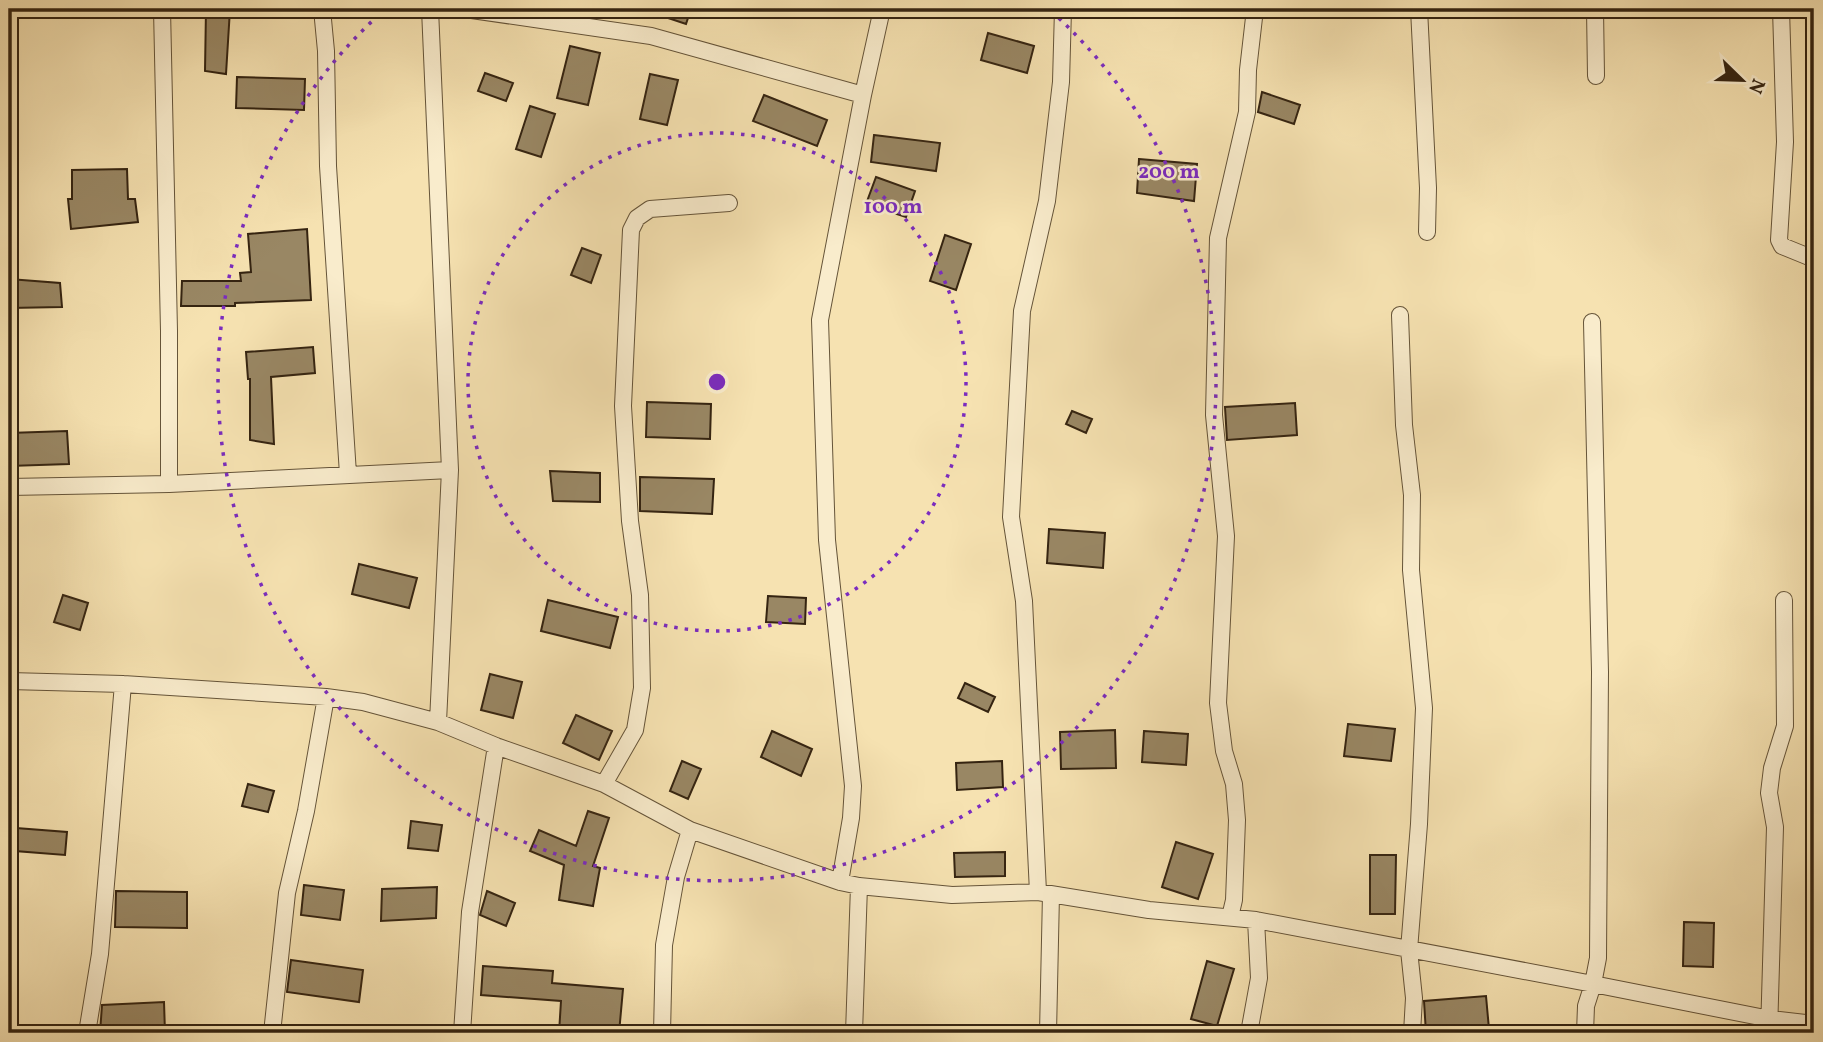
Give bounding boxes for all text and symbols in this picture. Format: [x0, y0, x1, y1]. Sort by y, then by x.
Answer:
north arrow [1708, 46, 1778, 116]
text: N [1741, 74, 1770, 97]
text: 200 m [1138, 158, 1200, 187]
text: 100 m [863, 193, 923, 222]
centre of rings [705, 370, 729, 394]

